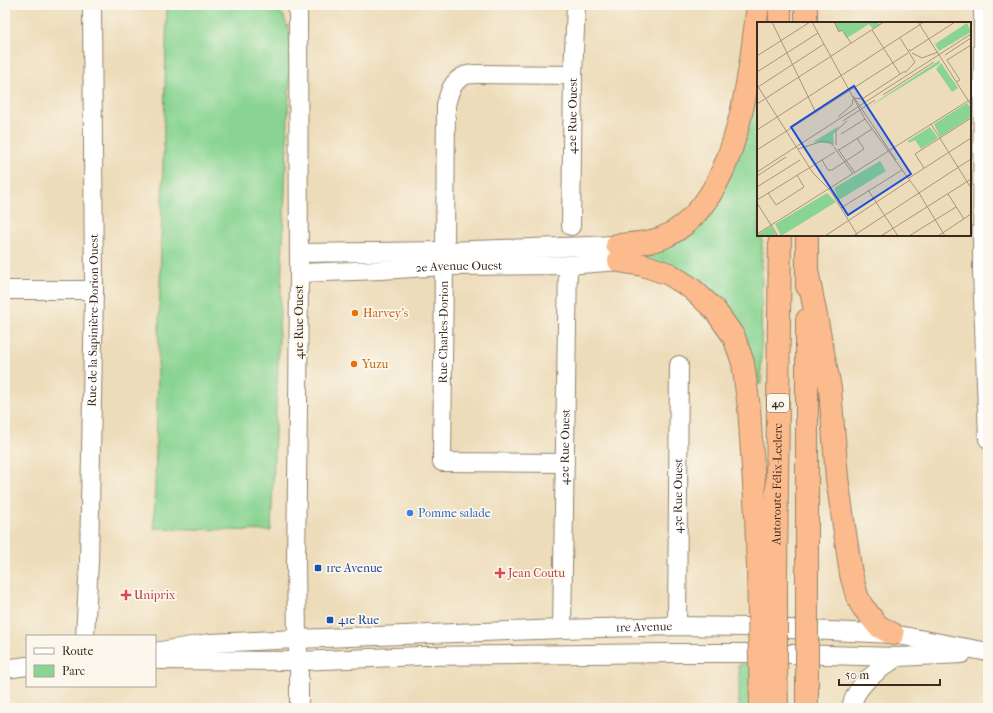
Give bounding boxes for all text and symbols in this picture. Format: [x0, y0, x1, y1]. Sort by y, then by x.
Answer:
inset map [757, 22, 971, 236]
street label: 42e Rue Ouest [565, 77, 580, 154]
street label: Rue de la Sapinière-Dorion Ouest [85, 233, 101, 407]
street label: 2e Avenue Ouest [415, 259, 503, 275]
street label: Rue Charles-Dorion [436, 281, 451, 383]
street label: 41e Rue Ouest [292, 284, 306, 359]
place label: Harvey's [363, 306, 409, 320]
marker: Harvey's [350, 308, 360, 318]
place label: Yuzu [361, 357, 388, 371]
marker: Yuzu [349, 359, 359, 369]
road number: 40 [767, 394, 789, 412]
street label: 42e Rue Ouest [557, 408, 573, 485]
street label: Autoroute Félix-Leclerc [769, 423, 785, 546]
street label: 43e Rue Ouest [671, 458, 685, 534]
place label: Pomme salade [418, 506, 491, 520]
marker: Pomme salade [405, 508, 415, 518]
place label: 1re Avenue [326, 561, 383, 575]
marker: 1re Avenue [313, 563, 323, 573]
place label: Jean Coutu [507, 566, 565, 580]
marker: Jean Coutu [495, 568, 505, 578]
place label: Uniprix [134, 588, 176, 602]
marker: Uniprix [121, 590, 131, 600]
place label: 41e Rue [338, 613, 379, 627]
marker: 41e Rue [325, 615, 335, 625]
street label: 1re Avenue [615, 619, 672, 635]
legend [26, 635, 156, 687]
text: Route [62, 644, 94, 658]
scale bar [839, 661, 940, 687]
text: Parc [62, 664, 85, 678]
text: 50 m [845, 668, 869, 682]

